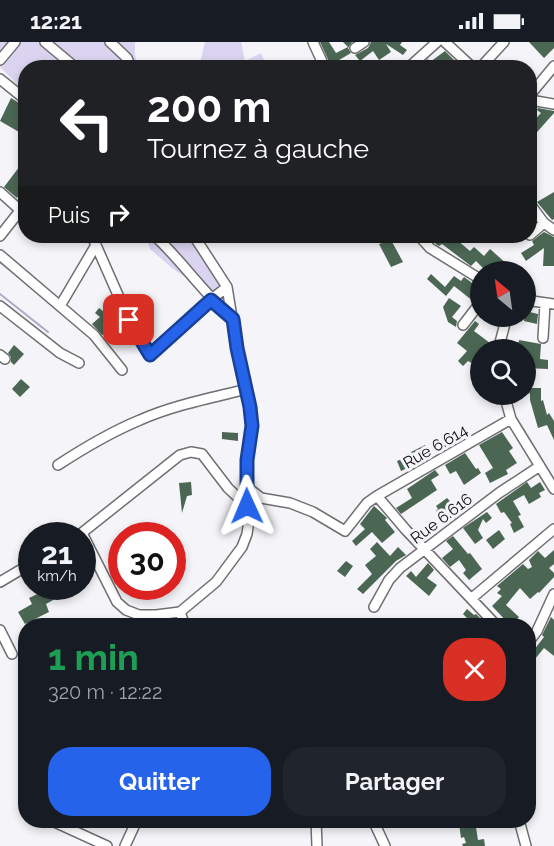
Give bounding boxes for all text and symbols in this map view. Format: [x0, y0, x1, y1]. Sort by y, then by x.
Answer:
text: 12:21 [30, 8, 82, 34]
text: 200 m [147, 83, 271, 132]
icon: left [48, 84, 126, 162]
text: Tournez à gauche [147, 133, 369, 164]
icon: right [102, 198, 135, 231]
text: Puis [48, 202, 90, 228]
north arrow [470, 261, 536, 327]
map controls [470, 261, 536, 405]
pin [103, 294, 154, 345]
icon: arrive [112, 303, 145, 336]
button: search [470, 339, 536, 405]
street label: Rue 6.614 [400, 420, 471, 472]
position arrow [215, 474, 279, 538]
street label: Rue 6.616 [407, 489, 476, 548]
speed limit sign: 30 [108, 522, 186, 600]
text: 21 [41, 536, 73, 571]
text: km/h [37, 567, 77, 585]
text: 1 min [48, 636, 139, 678]
button: close [443, 638, 506, 701]
text: 320 m · 12:22 [48, 680, 162, 704]
button: Quitter [48, 747, 271, 816]
button: Partager [283, 747, 506, 816]

